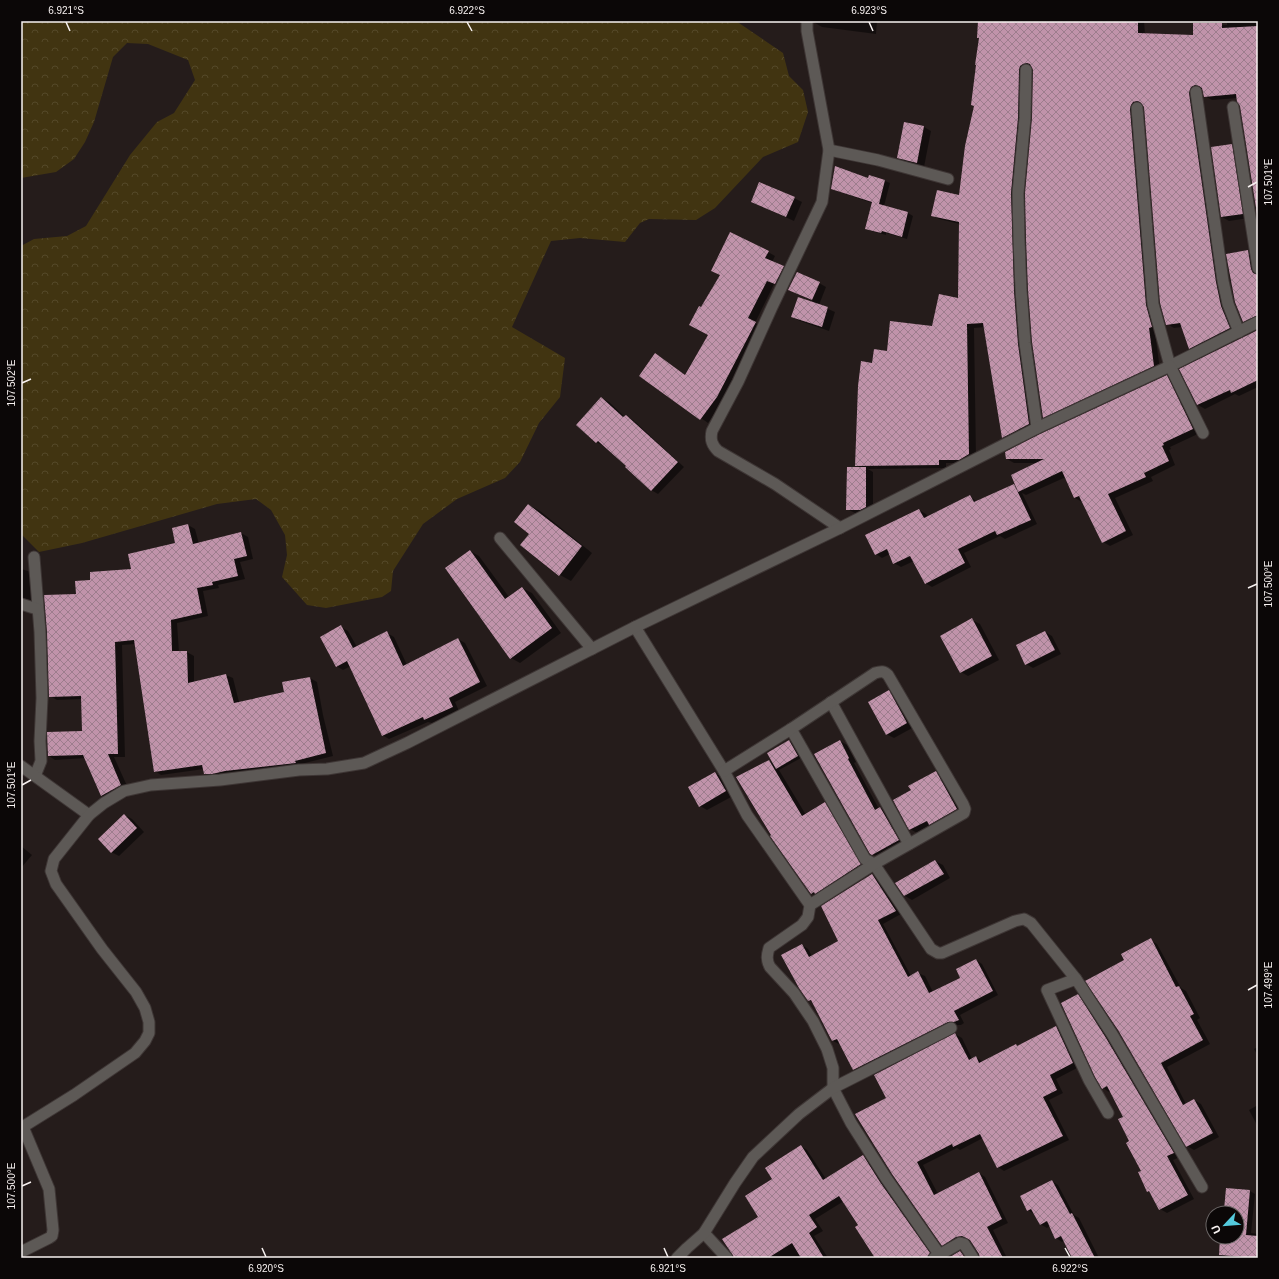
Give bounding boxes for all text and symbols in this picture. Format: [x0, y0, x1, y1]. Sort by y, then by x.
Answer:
text: 6.921°S [48, 5, 84, 16]
text: 6.922°S [449, 5, 485, 16]
text: 6.923°S [851, 5, 887, 16]
text: 107.501°E [1263, 158, 1274, 205]
text: 107.502°E [6, 359, 17, 406]
text: 107.500°E [1263, 560, 1274, 607]
text: 107.501°E [6, 761, 17, 808]
text: 107.499°E [1263, 961, 1274, 1008]
text: 107.500°E [6, 1162, 17, 1209]
north arrow [1205, 1205, 1245, 1245]
text: U [1209, 1223, 1223, 1236]
text: 6.920°S [248, 1263, 284, 1274]
text: 6.921°S [650, 1263, 686, 1274]
text: 6.922°S [1052, 1263, 1088, 1274]

